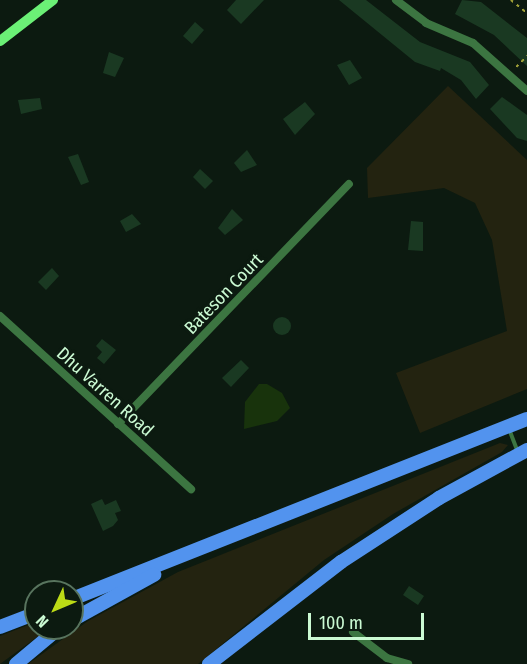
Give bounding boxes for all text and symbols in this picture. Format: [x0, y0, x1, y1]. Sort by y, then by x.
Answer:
street label: Bateson Court [180, 249, 268, 339]
street label: Dhu Varren Road [52, 343, 158, 441]
north arrow [24, 580, 84, 640]
scale bar [311, 601, 426, 639]
text: N [32, 611, 52, 632]
text: 100 m [319, 612, 363, 634]

